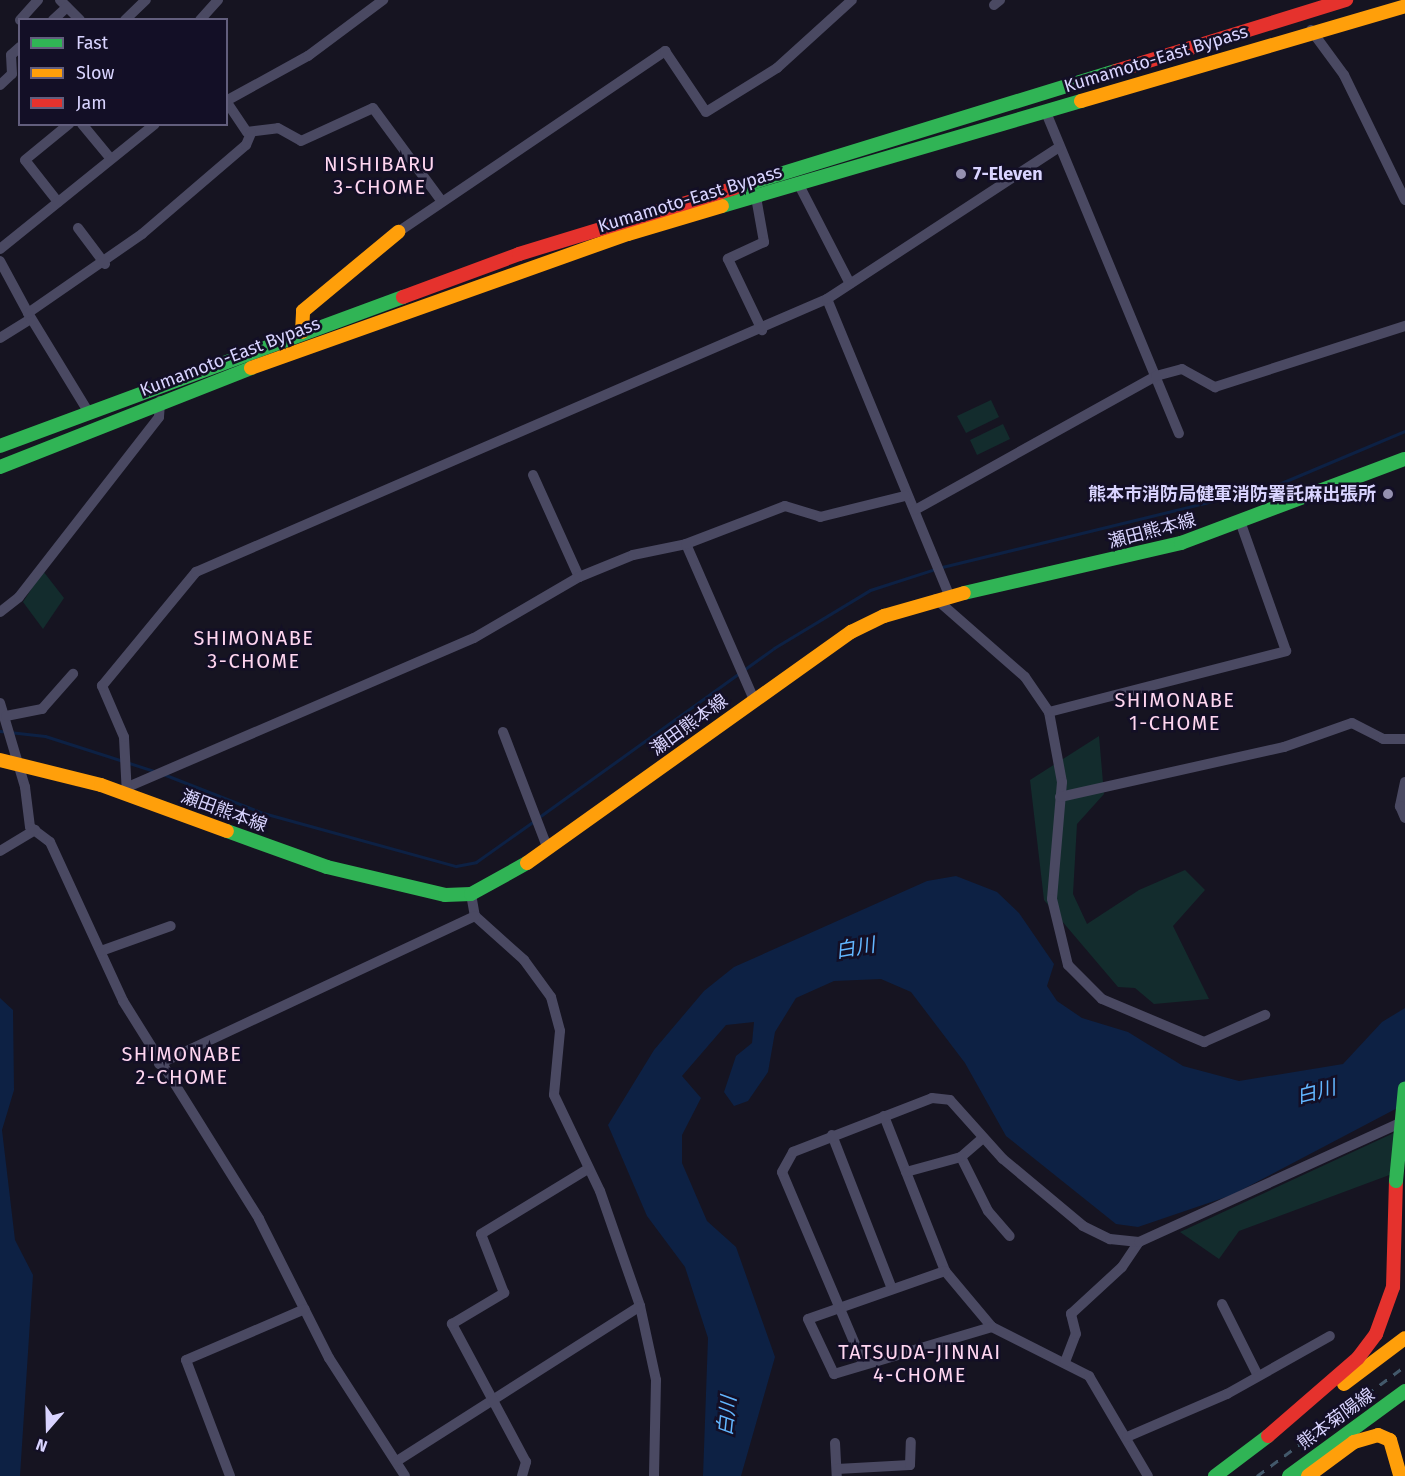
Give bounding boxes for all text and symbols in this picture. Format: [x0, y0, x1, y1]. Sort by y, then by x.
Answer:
legend [18, 18, 228, 126]
street label: Kumamoto-East Bypass [1061, 21, 1251, 97]
text: Fast [76, 32, 108, 54]
text: Slow [76, 62, 114, 84]
text: Jam [76, 92, 107, 114]
district label: NISHIBARU 3-CHOME [324, 152, 436, 199]
street label: Kumamoto-East Bypass [595, 161, 785, 237]
place label: 7-Eleven [973, 163, 1043, 185]
marker: 7-Eleven [954, 167, 968, 181]
street label: Kumamoto-East Bypass [137, 313, 323, 401]
place label: 熊本市消防局健軍消防署託麻出張所 [1088, 483, 1376, 505]
marker: 熊本市消防局健軍消防署託麻出張所 [1381, 487, 1395, 501]
street label: 瀬田熊本線 [1106, 509, 1198, 553]
district label: SHIMONABE 3-CHOME [193, 626, 315, 673]
district label: SHIMONABE 1-CHOME [1114, 689, 1236, 736]
street label: 瀬田熊本線 [646, 690, 732, 760]
street label: 瀬田熊本線 [178, 785, 270, 837]
water label: 白川 [833, 933, 877, 963]
district label: SHIMONABE 2-CHOME [121, 1042, 243, 1089]
water label: 白川 [1294, 1076, 1338, 1108]
district label: TATSUDA-JINNAI 4-CHOME [838, 1340, 1002, 1387]
street label: 熊本菊陽線 [1293, 1384, 1379, 1454]
water label: 白川 [713, 1395, 741, 1437]
north arrow [18, 1398, 78, 1458]
text: N [33, 1435, 50, 1456]

